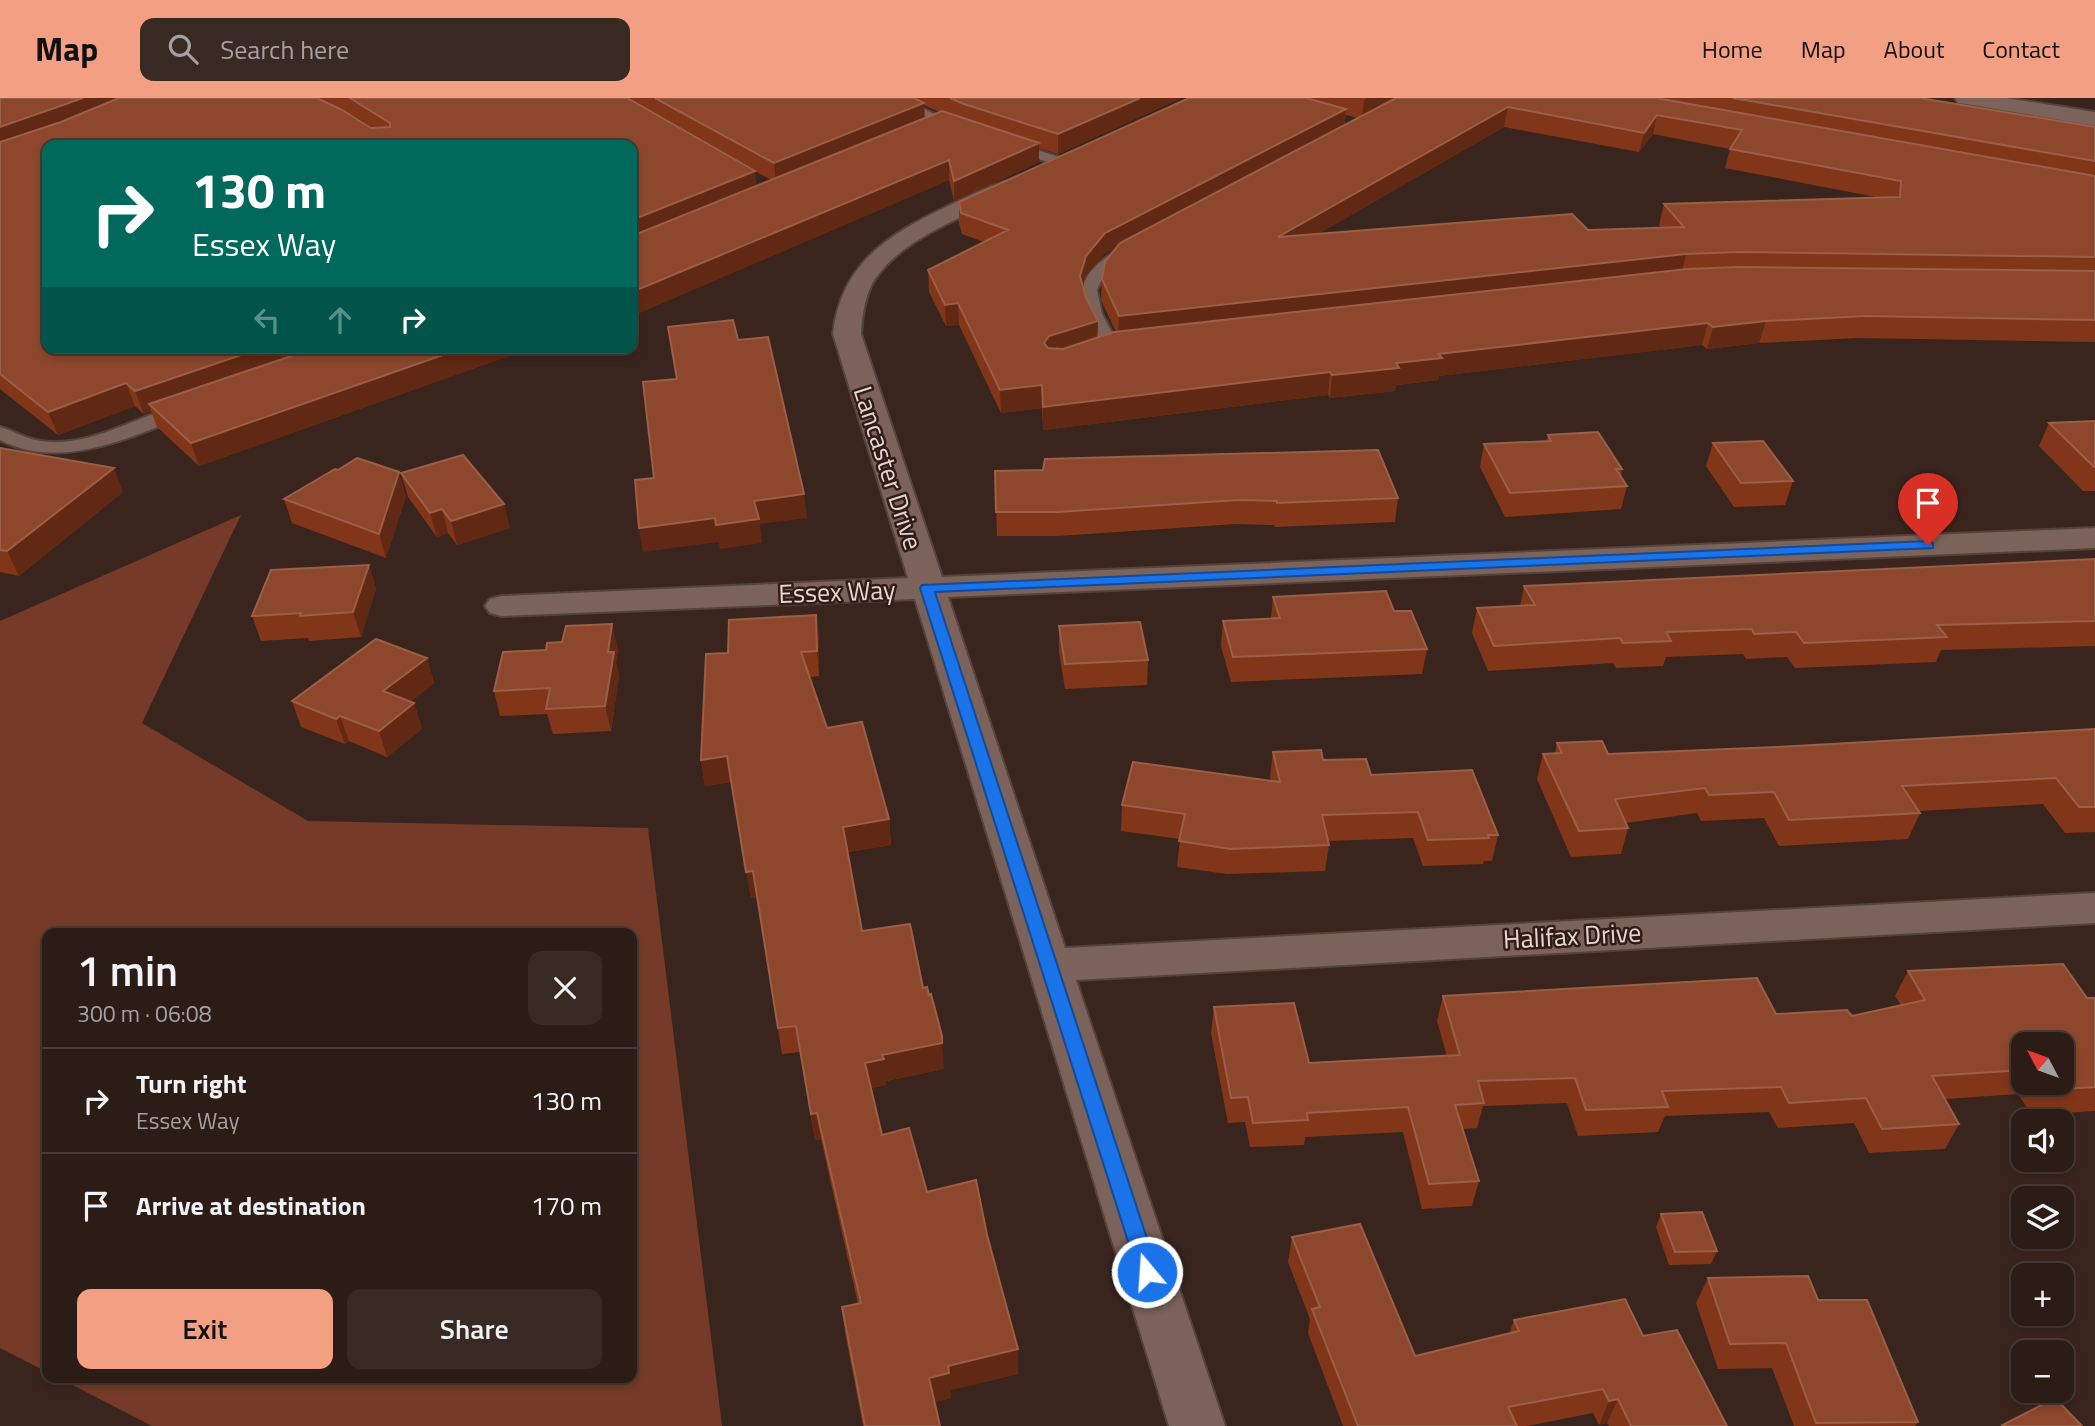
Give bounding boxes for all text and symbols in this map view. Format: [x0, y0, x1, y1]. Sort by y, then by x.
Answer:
search box [140, 18, 630, 81]
text: Map [35, 24, 98, 74]
icon: search [164, 30, 202, 68]
text: Search here [220, 30, 349, 69]
text: Home [1702, 31, 1763, 67]
text: Map [1801, 31, 1846, 67]
text: About [1884, 31, 1944, 67]
text: Contact [1982, 31, 2060, 67]
text: 130 m [192, 152, 326, 227]
icon: right [77, 168, 168, 259]
text: Essex Way [192, 220, 336, 268]
icon: left [248, 301, 286, 339]
icon: ahead [321, 301, 359, 339]
icon: right [394, 301, 432, 339]
street label: Lancaster Drive [844, 381, 933, 555]
pin [1898, 473, 1958, 545]
icon: arrive [1909, 484, 1947, 522]
street label: Essex Way [778, 570, 896, 613]
street label: Halifax Drive [1502, 912, 1642, 959]
text: 1 min [77, 938, 178, 1002]
button: close [528, 951, 602, 1025]
text: 300 m · 06:08 [77, 996, 212, 1031]
north arrow [2011, 1032, 2074, 1096]
map controls [2011, 1032, 2074, 1403]
text: Turn right [136, 1064, 247, 1103]
text: 130 m [531, 1081, 602, 1120]
icon: right [77, 1082, 115, 1120]
text: Essex Way [136, 1103, 240, 1138]
button: sound [2011, 1109, 2074, 1172]
text: Arrive at destination [136, 1186, 366, 1225]
text: 170 m [531, 1186, 602, 1225]
button: layers [2011, 1186, 2074, 1249]
icon: arrive [77, 1187, 115, 1225]
position arrow [1110, 1235, 1184, 1309]
button: + [2011, 1263, 2074, 1326]
button: Exit [77, 1289, 333, 1369]
button: Share [347, 1289, 602, 1369]
button: − [2011, 1340, 2074, 1403]

